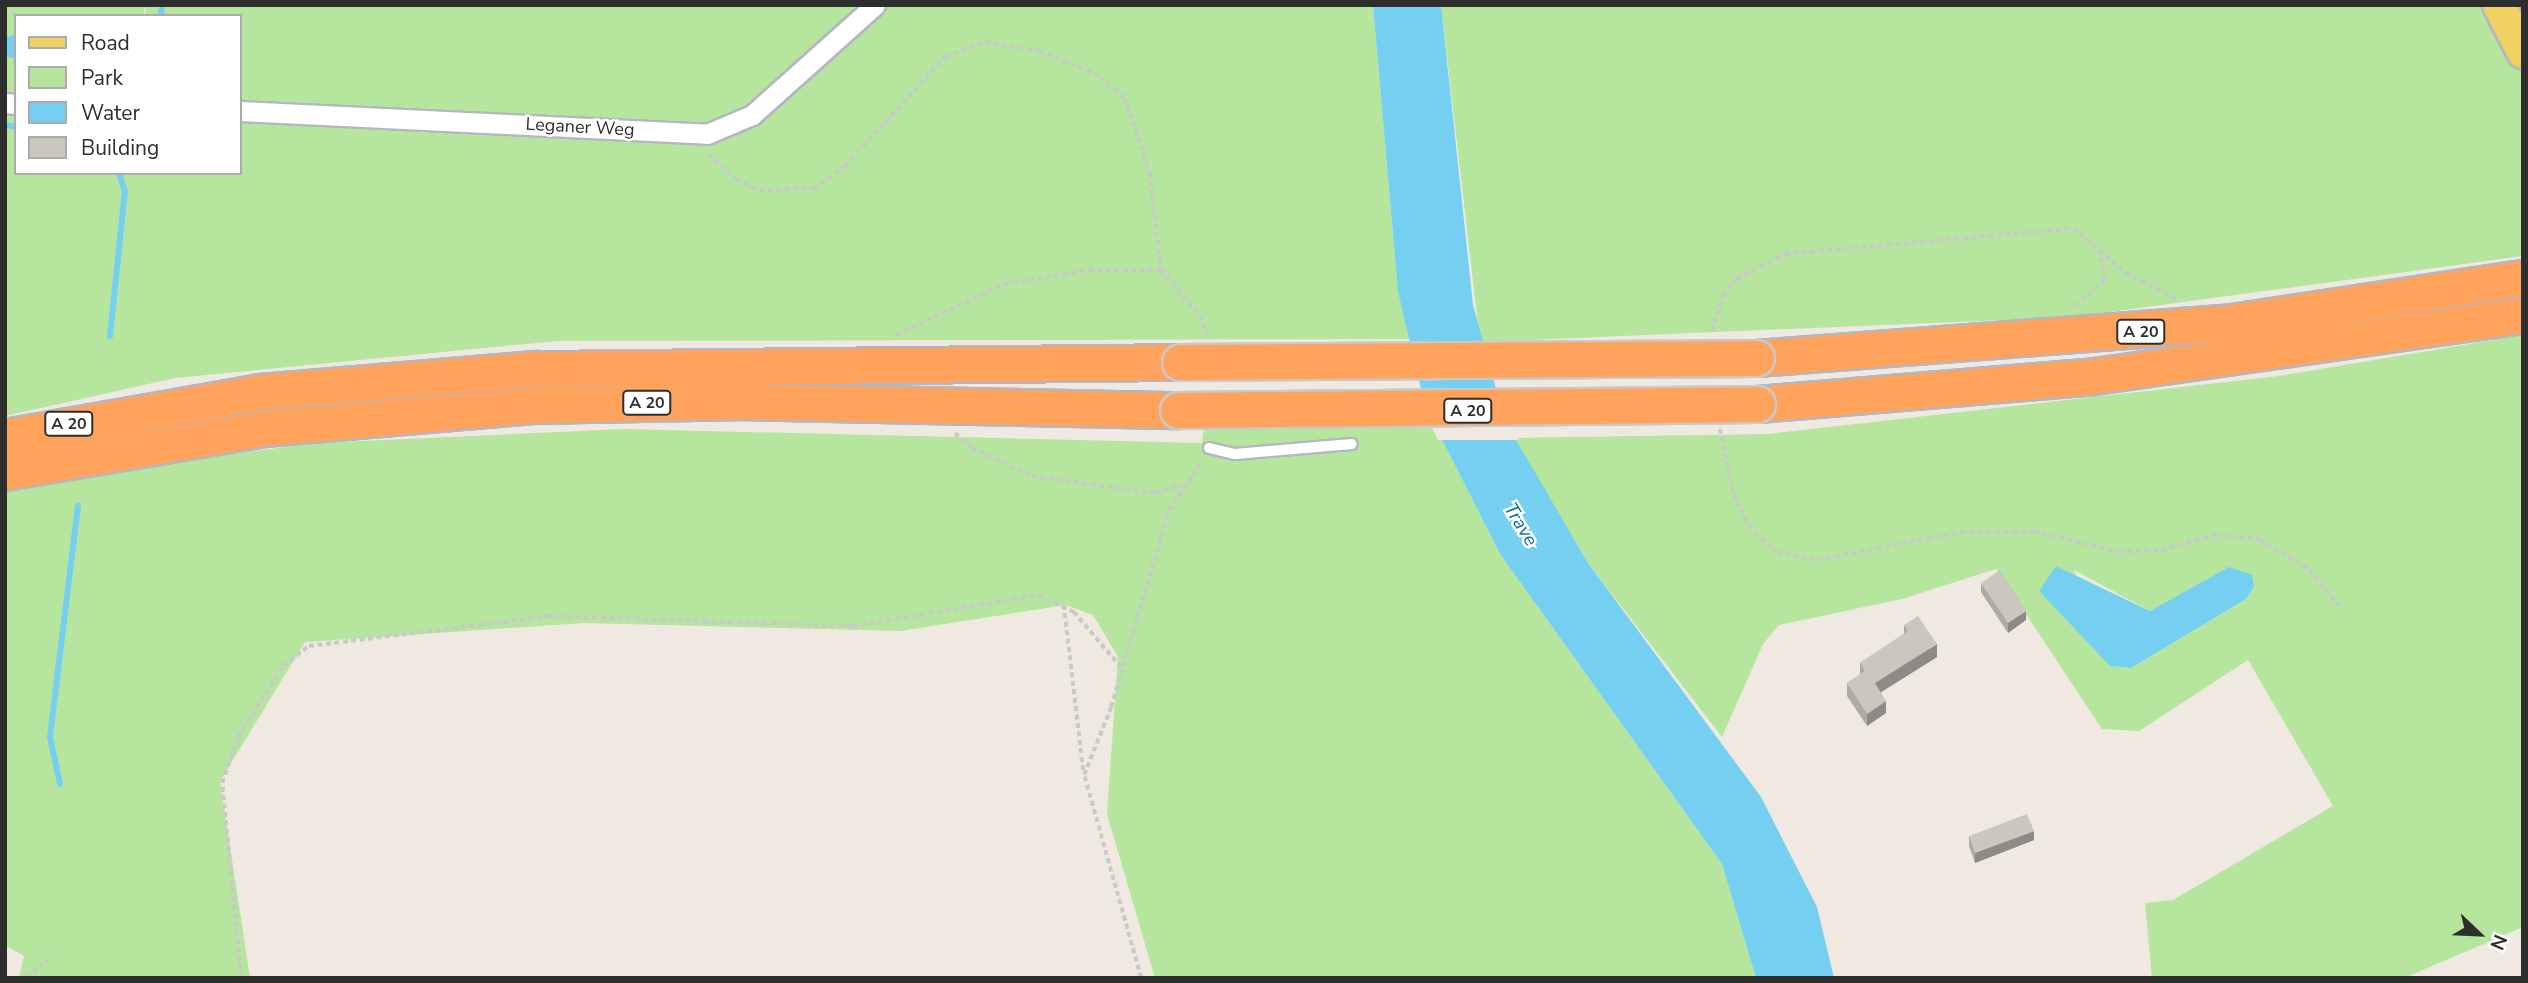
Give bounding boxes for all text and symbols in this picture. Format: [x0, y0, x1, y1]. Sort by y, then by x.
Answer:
legend [14, 14, 242, 175]
text: Road [81, 29, 130, 57]
text: Park [81, 64, 123, 92]
text: Water [81, 99, 140, 127]
street label: Leganer Weg [525, 113, 635, 141]
text: Building [81, 134, 159, 162]
road number: A 20 [2115, 320, 2167, 344]
road number: A 20 [621, 390, 673, 416]
road number: A 20 [1442, 398, 1494, 424]
road number: A 20 [43, 412, 95, 436]
water label: Trave [1498, 499, 1542, 551]
north arrow [2444, 899, 2514, 969]
text: N [2484, 931, 2513, 954]

